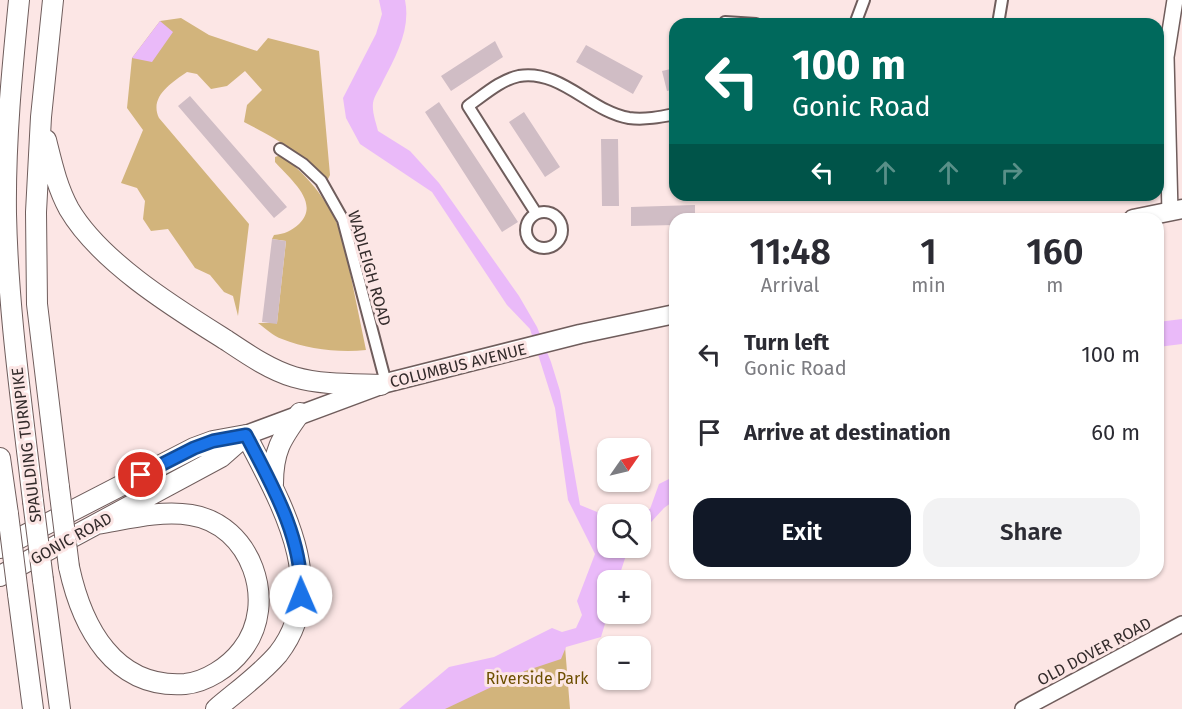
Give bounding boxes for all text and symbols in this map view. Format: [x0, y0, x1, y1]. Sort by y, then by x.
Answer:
text: 100 m [792, 40, 906, 90]
icon: left [693, 42, 771, 120]
text: Gonic Road [792, 91, 931, 123]
icon: left [806, 156, 839, 189]
icon: ahead [869, 156, 902, 189]
icon: ahead [932, 156, 965, 189]
icon: right [995, 156, 1028, 189]
street label: WADLEIGH ROAD [344, 208, 395, 328]
text: 11:48 [749, 230, 831, 274]
text: 1 [920, 230, 937, 274]
text: 160 [1026, 230, 1084, 274]
text: Arrival [761, 273, 819, 297]
text: min [911, 273, 946, 297]
text: m [1046, 273, 1063, 297]
text: Turn left [744, 329, 829, 356]
icon: left [693, 338, 726, 371]
street label: COLUMBUS AVENUE [388, 339, 528, 392]
text: 100 m [1081, 341, 1140, 368]
text: Gonic Road [744, 356, 847, 380]
street label: SPAULDING TURNPIKE [8, 366, 45, 524]
icon: arrive [693, 416, 726, 449]
text: Arrive at destination [744, 419, 951, 446]
text: 60 m [1091, 419, 1140, 446]
north arrow [597, 438, 651, 492]
map controls [597, 438, 651, 690]
pin [115, 449, 166, 500]
icon: arrive [124, 458, 157, 491]
button: Exit [693, 498, 911, 567]
button: Share [923, 498, 1140, 567]
button: search [597, 504, 651, 558]
street label: GONIC ROAD [27, 508, 115, 569]
position arrow [269, 564, 333, 628]
button: + [597, 570, 651, 624]
street label: OLD DOVER ROAD [1034, 613, 1154, 689]
button: − [597, 636, 651, 690]
park label: Riverside Park [486, 669, 589, 688]

